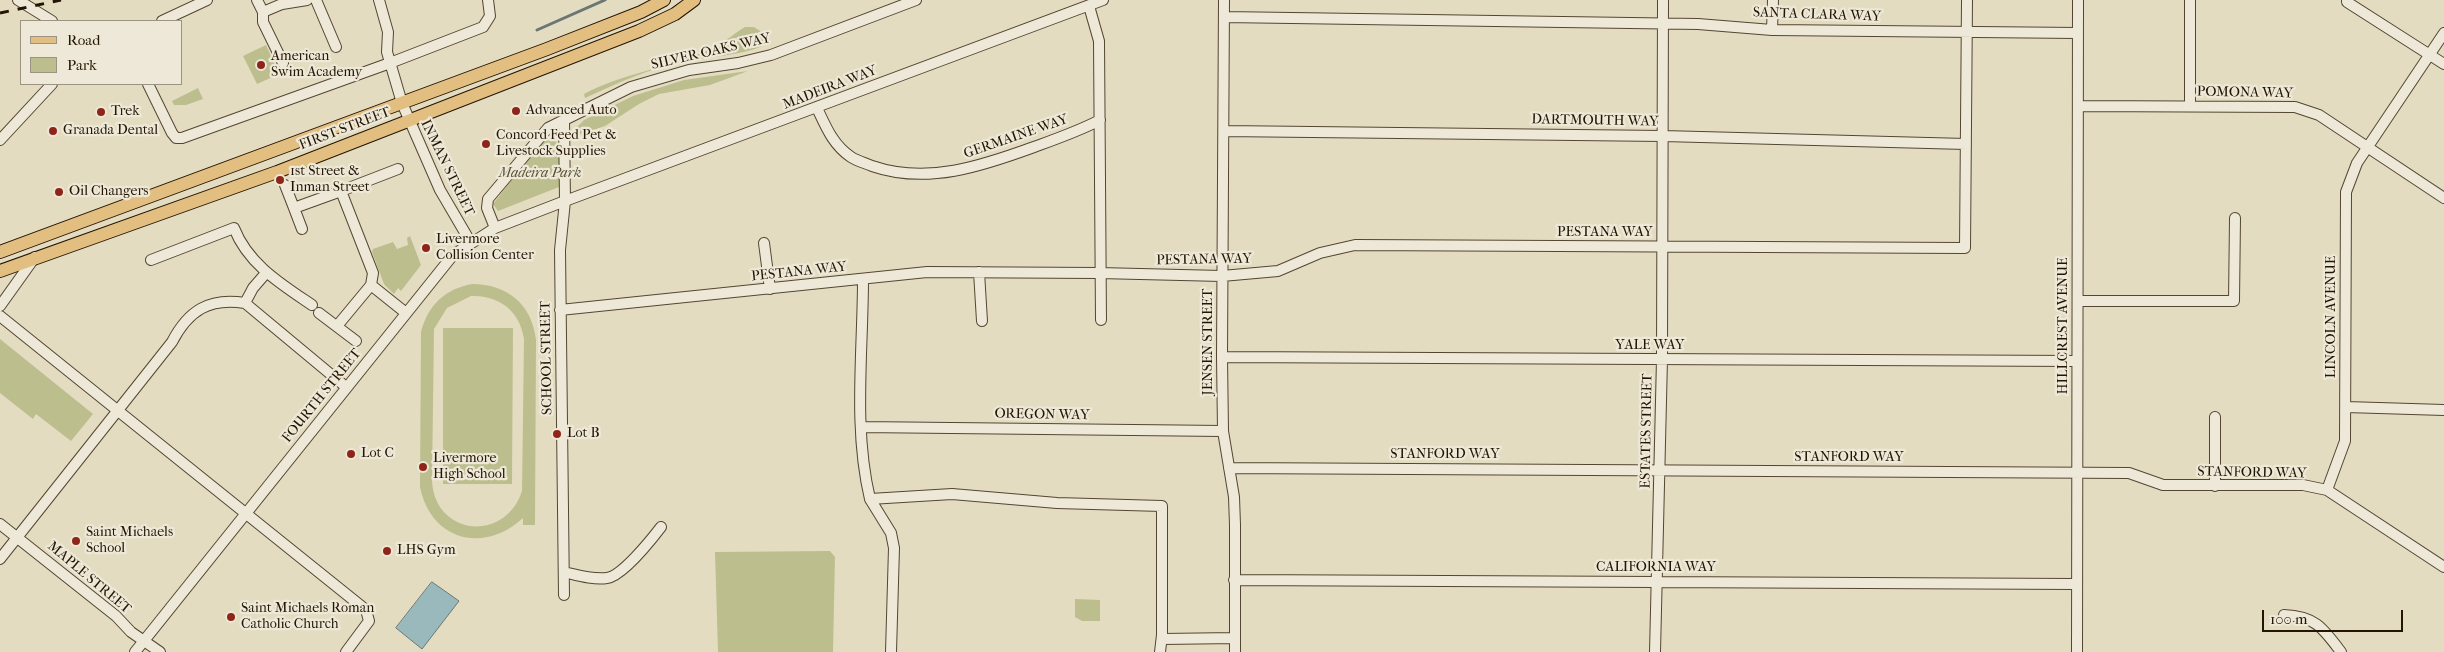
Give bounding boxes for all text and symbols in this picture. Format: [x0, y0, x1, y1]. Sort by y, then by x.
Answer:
street label: SANTA CLARA WAY [1752, 4, 1882, 26]
legend [20, 20, 182, 85]
street label: SILVER OAKS WAY [650, 30, 772, 74]
text: Road [67, 31, 100, 49]
place label: American Swim Academy [271, 49, 362, 82]
text: Park [67, 56, 97, 74]
marker: American Swim Academy [255, 59, 267, 71]
street label: MADEIRA WAY [780, 62, 880, 114]
street label: POMONA WAY [2197, 84, 2293, 102]
place label: Advanced Auto [526, 103, 617, 119]
place label: Trek [111, 104, 139, 120]
street label: FIRST STREET [297, 104, 393, 154]
marker: Advanced Auto [510, 105, 522, 117]
marker: Trek [95, 106, 107, 118]
street label: GERMAINE WAY [962, 111, 1070, 163]
street label: DARTMOUTH WAY [1531, 111, 1659, 131]
street label: INMAN STREET [416, 117, 478, 219]
place label: Granada Dental [63, 123, 158, 139]
marker: Granada Dental [47, 125, 59, 137]
place label: Concord Feed Pet & Livestock Supplies [496, 128, 617, 160]
marker: Concord Feed Pet & Livestock Supplies [480, 138, 492, 150]
place label: 1st Street & Inman Street [290, 164, 370, 196]
park label: Madeira Park [499, 166, 581, 182]
marker: 1st Street & Inman Street [274, 174, 286, 186]
place label: Oil Changers [69, 184, 149, 200]
marker: Oil Changers [53, 186, 65, 198]
street label: PESTANA WAY [1557, 225, 1653, 241]
place label: Livermore Collision Center [436, 232, 534, 264]
marker: Livermore Collision Center [420, 242, 432, 254]
street label: PESTANA WAY [1156, 251, 1252, 269]
street label: LINCOLN AVENUE [2324, 256, 2340, 378]
street label: HILLCREST AVENUE [2056, 257, 2072, 395]
street label: PESTANA WAY [750, 259, 848, 285]
street label: JENSEN STREET [1201, 288, 1217, 396]
street label: SCHOOL STREET [538, 301, 556, 415]
street label: YALE WAY [1615, 338, 1685, 354]
street label: FOURTH STREET [279, 346, 365, 446]
street label: ESTATES STREET [1638, 373, 1656, 489]
street label: OREGON WAY [994, 406, 1090, 424]
place label: Lot B [567, 426, 600, 442]
marker: Lot B [551, 428, 563, 440]
place label: Lot C [361, 446, 394, 462]
street label: STANFORD WAY [1390, 447, 1500, 463]
marker: Lot C [345, 448, 357, 460]
street label: STANFORD WAY [1794, 450, 1904, 466]
place label: Livermore High School [433, 451, 506, 484]
marker: Livermore High School [417, 461, 429, 473]
street label: STANFORD WAY [2197, 464, 2307, 482]
place label: Saint Michaels School [86, 525, 173, 558]
marker: Saint Michaels School [70, 535, 82, 547]
street label: MAPLE STREET [44, 538, 134, 618]
place label: LHS Gym [397, 543, 456, 559]
marker: LHS Gym [381, 545, 393, 557]
street label: CALIFORNIA WAY [1596, 560, 1716, 576]
scale bar [2264, 600, 2405, 632]
place label: Saint Michaels Roman Catholic Church [241, 601, 374, 634]
text: 100 m [2270, 610, 2308, 628]
marker: Saint Michaels Roman Catholic Church [225, 611, 237, 623]

